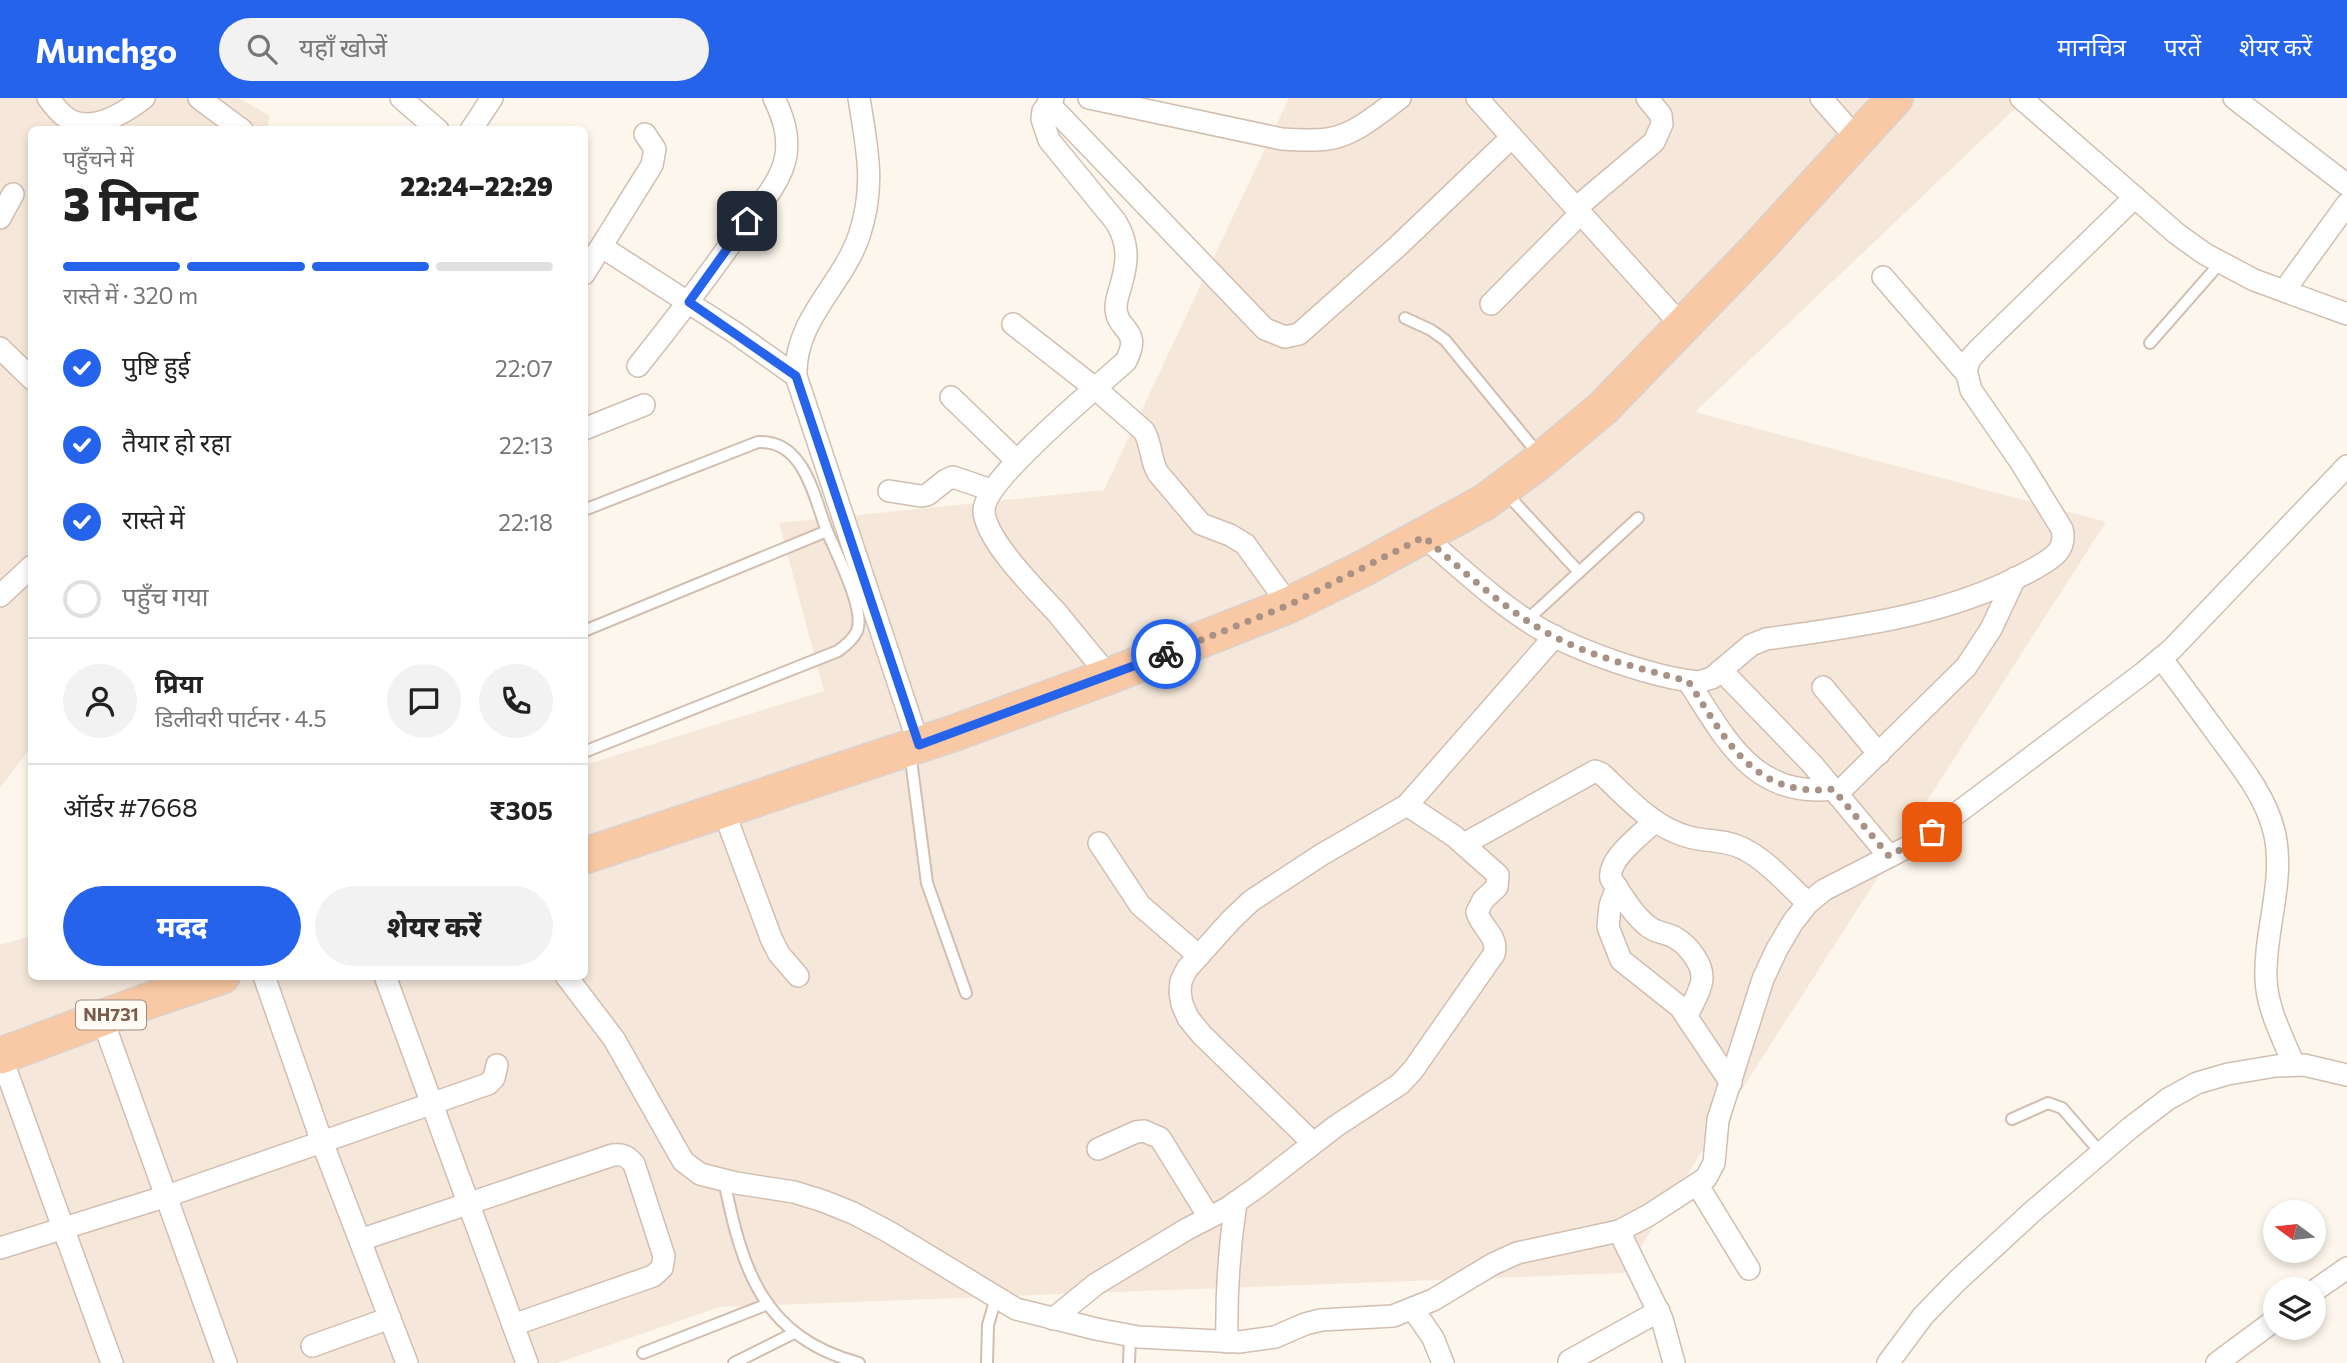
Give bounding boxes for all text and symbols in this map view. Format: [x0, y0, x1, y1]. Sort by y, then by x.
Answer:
search box [219, 18, 709, 81]
text: Munchgo [35, 29, 177, 70]
icon: search [243, 30, 281, 68]
text: यहाँ खोजें [299, 31, 387, 62]
text: मानचित्र [2057, 32, 2126, 61]
text: परतें [2164, 32, 2201, 61]
text: शेयर करें [2239, 32, 2312, 61]
text: पहुँचने में [63, 144, 134, 172]
text: 22:24–22:29 [400, 170, 553, 201]
text: 3 मिनट [63, 174, 198, 230]
pin [717, 191, 777, 251]
icon: home [728, 202, 766, 240]
text: रास्ते में · 320 m [63, 281, 198, 309]
icon: check [63, 349, 101, 387]
text: पुष्टि हुई [122, 349, 190, 380]
text: 22:07 [495, 354, 553, 382]
icon: check [63, 426, 101, 464]
text: तैयार हो रहा [122, 426, 231, 457]
text: 22:13 [499, 431, 553, 459]
icon: check [63, 503, 101, 541]
text: रास्ते में [122, 503, 185, 534]
text: 22:18 [498, 508, 553, 536]
text: पहुँच गया [122, 580, 209, 611]
courier [1131, 619, 1201, 689]
icon: bike [1147, 635, 1185, 673]
button: person [63, 664, 137, 738]
button: chat [387, 664, 461, 738]
button: phone [479, 664, 553, 738]
text: प्रिया [155, 667, 203, 698]
text: डिलीवरी पार्टनर · 4.5 [155, 704, 327, 732]
text: ऑर्डर #7668 [63, 791, 198, 822]
text: ₹305 [489, 794, 553, 825]
pin [1902, 802, 1962, 862]
icon: bag [1913, 813, 1951, 851]
button: मदद [63, 886, 301, 966]
button: शेयर करें [315, 886, 553, 966]
road number: NH731 [76, 1000, 146, 1030]
north arrow [2263, 1200, 2326, 1264]
map controls [2263, 1200, 2326, 1340]
button: layers [2263, 1277, 2326, 1340]

